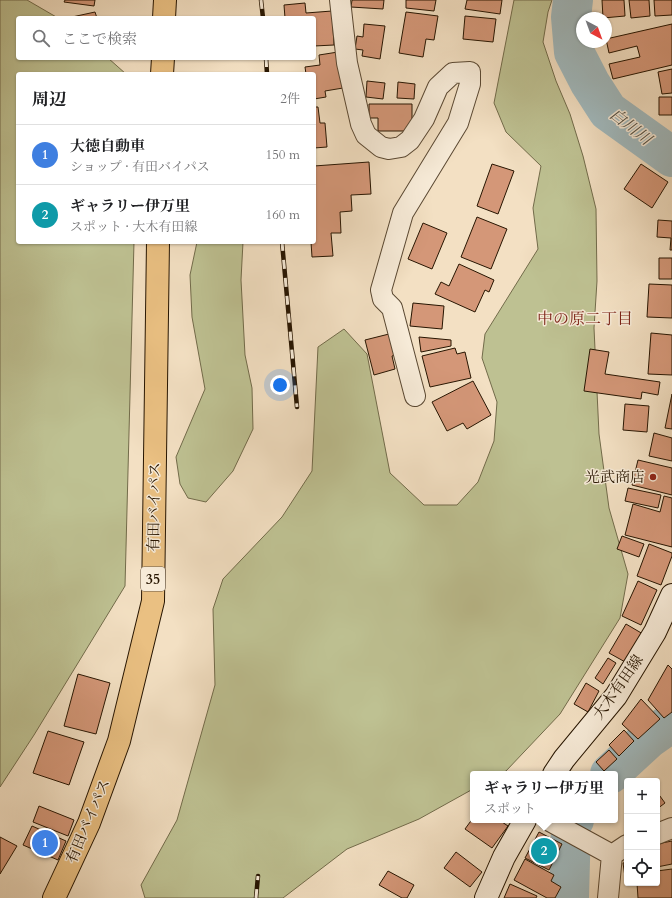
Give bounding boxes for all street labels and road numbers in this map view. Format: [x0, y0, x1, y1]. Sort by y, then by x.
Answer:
street label: 有田バイパス [143, 462, 165, 552]
road number: 35 [141, 567, 165, 591]
street label: 大木有田線 [588, 651, 648, 723]
street label: 有田バイパス [61, 776, 115, 866]

